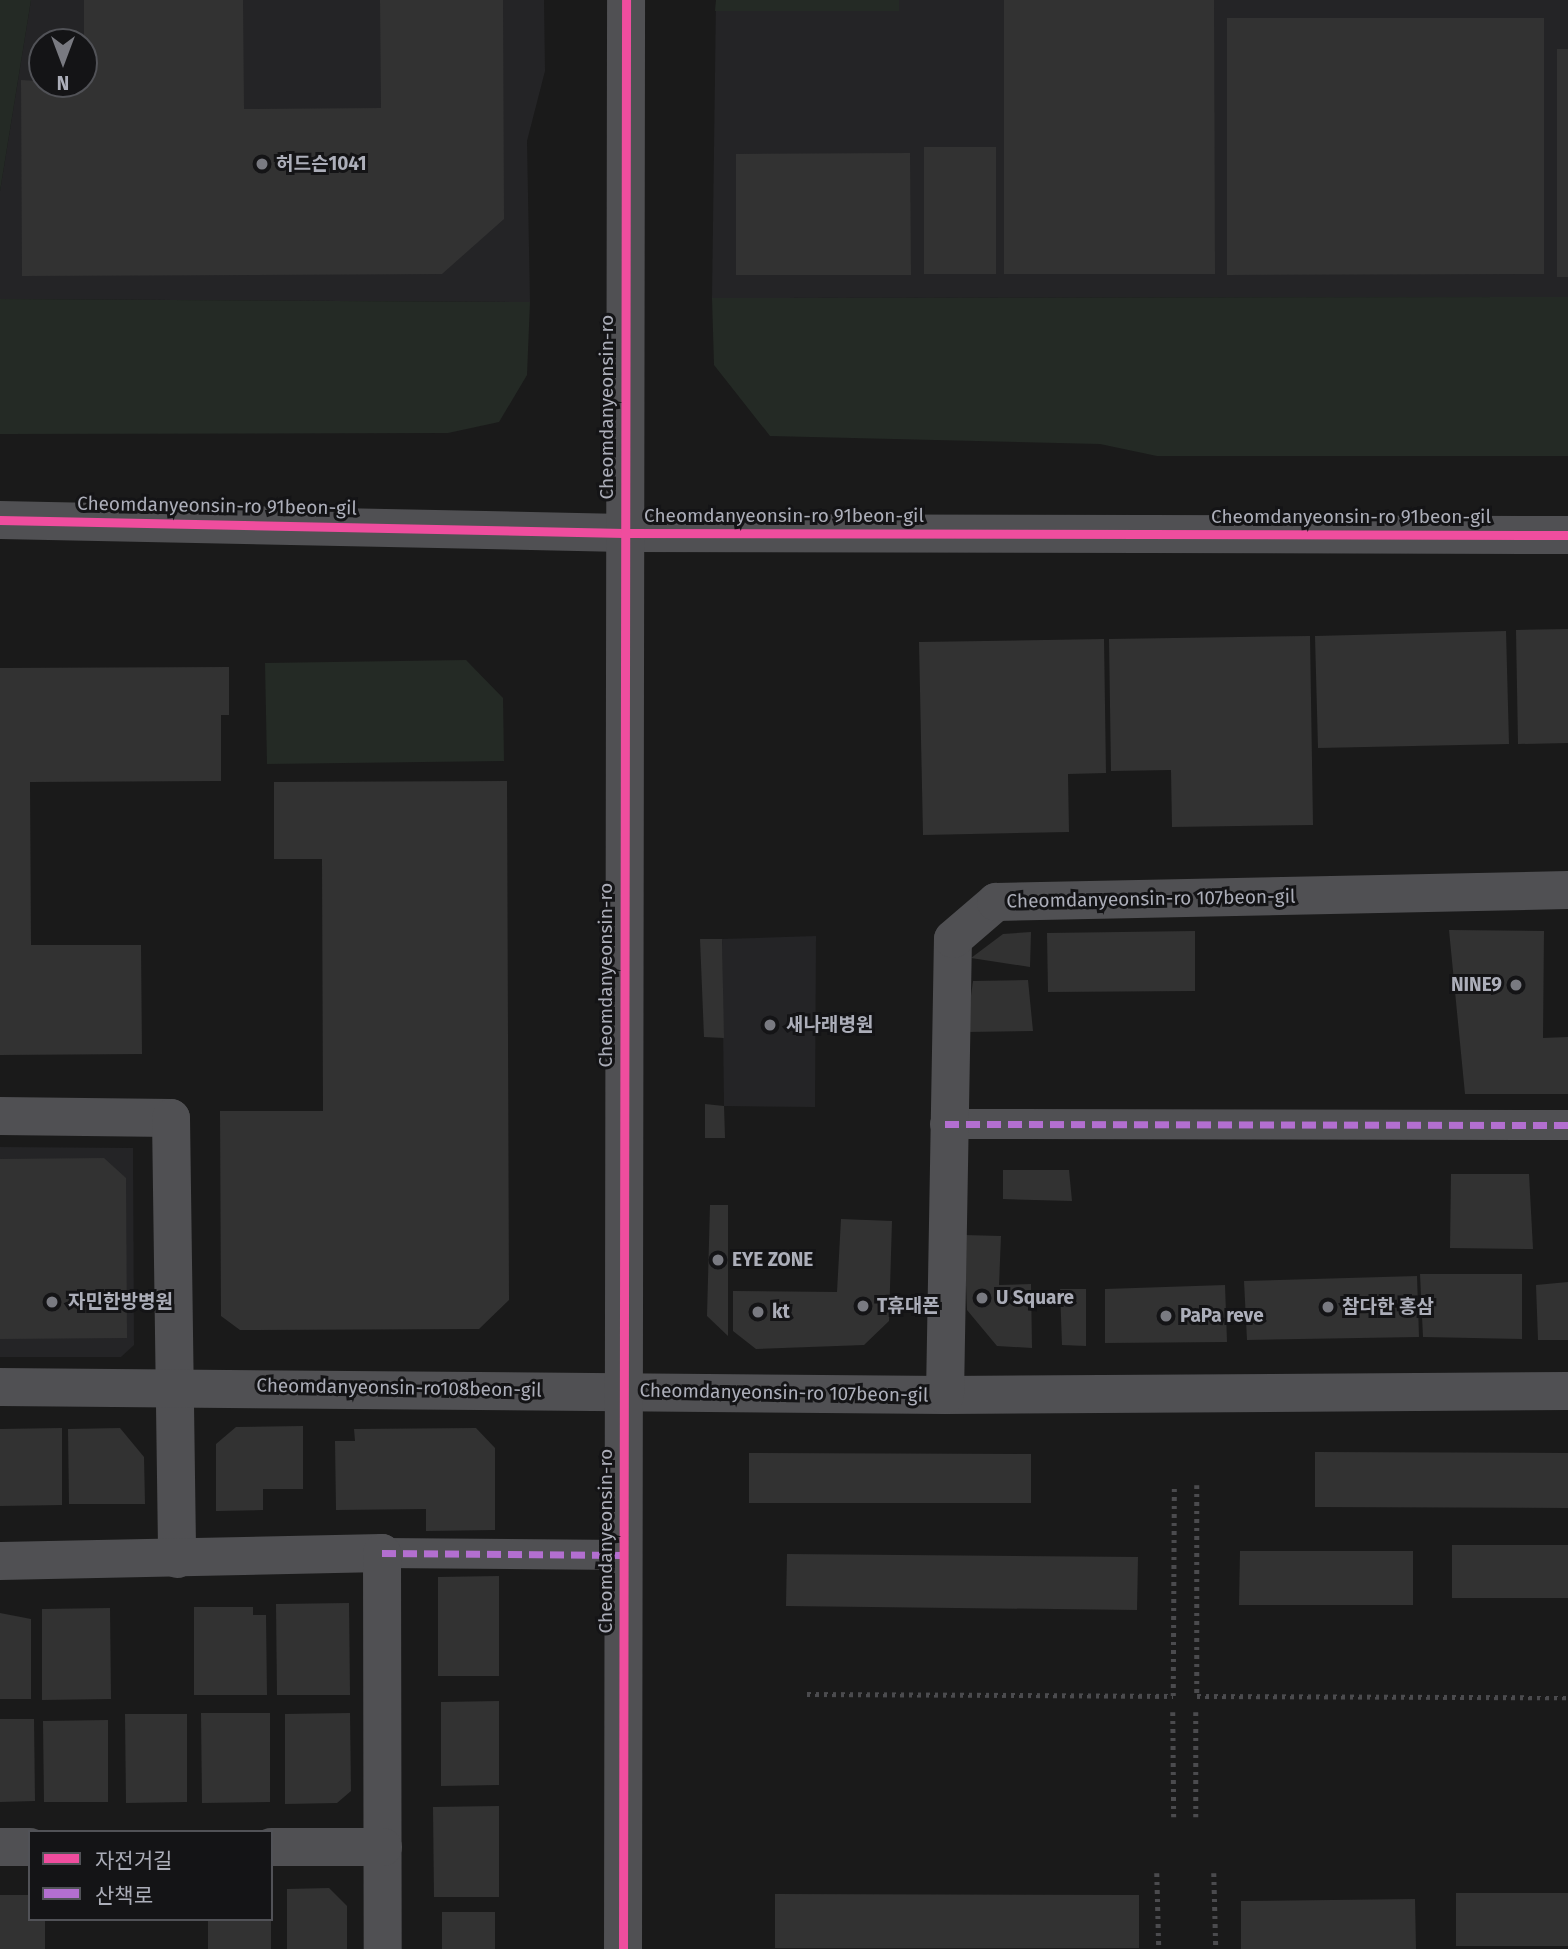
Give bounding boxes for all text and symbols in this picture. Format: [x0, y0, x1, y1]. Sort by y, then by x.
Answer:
north arrow [28, 28, 98, 98]
text: N [57, 71, 69, 94]
place label: 허드슨1041 [276, 153, 367, 175]
marker: 허드슨1041 [254, 156, 270, 172]
street label: Cheomdanyeonsin-ro [596, 315, 618, 499]
street label: Cheomdanyeonsin-ro 91beon-gil [77, 492, 357, 520]
street label: Cheomdanyeonsin-ro 91beon-gil [644, 505, 924, 527]
street label: Cheomdanyeonsin-ro 91beon-gil [1211, 506, 1491, 528]
street label: Cheomdanyeonsin-ro [595, 883, 617, 1067]
street label: Cheomdanyeonsin-ro 107beon-gil [1006, 885, 1296, 913]
place label: NINE9 [1451, 974, 1502, 996]
marker: NINE9 [1508, 977, 1524, 993]
place label: 새나래병원 [786, 1014, 873, 1036]
marker: 새나래병원 [760, 1015, 780, 1035]
place label: EYE ZONE [732, 1249, 813, 1271]
marker: EYE ZONE [710, 1252, 726, 1268]
place label: U Square [996, 1287, 1074, 1309]
marker: U Square [974, 1290, 990, 1306]
place label: 자민한방병원 [68, 1291, 173, 1313]
marker: 자민한방병원 [42, 1292, 62, 1312]
place label: T휴대폰 [877, 1295, 940, 1317]
place label: 참다한 홍삼 [1342, 1296, 1434, 1318]
marker: T휴대폰 [855, 1298, 871, 1314]
marker: 참다한 홍삼 [1320, 1299, 1336, 1315]
place label: kt [772, 1301, 790, 1323]
marker: kt [750, 1304, 766, 1320]
place label: PaPa reve [1180, 1305, 1264, 1327]
marker: PaPa reve [1158, 1308, 1174, 1324]
street label: Cheomdanyeonsin-ro108beon-gil [256, 1374, 542, 1402]
street label: Cheomdanyeonsin-ro 107beon-gil [639, 1379, 929, 1407]
street label: Cheomdanyeonsin-ro [595, 1449, 617, 1633]
legend [28, 1830, 273, 1921]
text: 자전거길 [95, 1848, 172, 1874]
text: 산책로 [95, 1883, 153, 1909]

